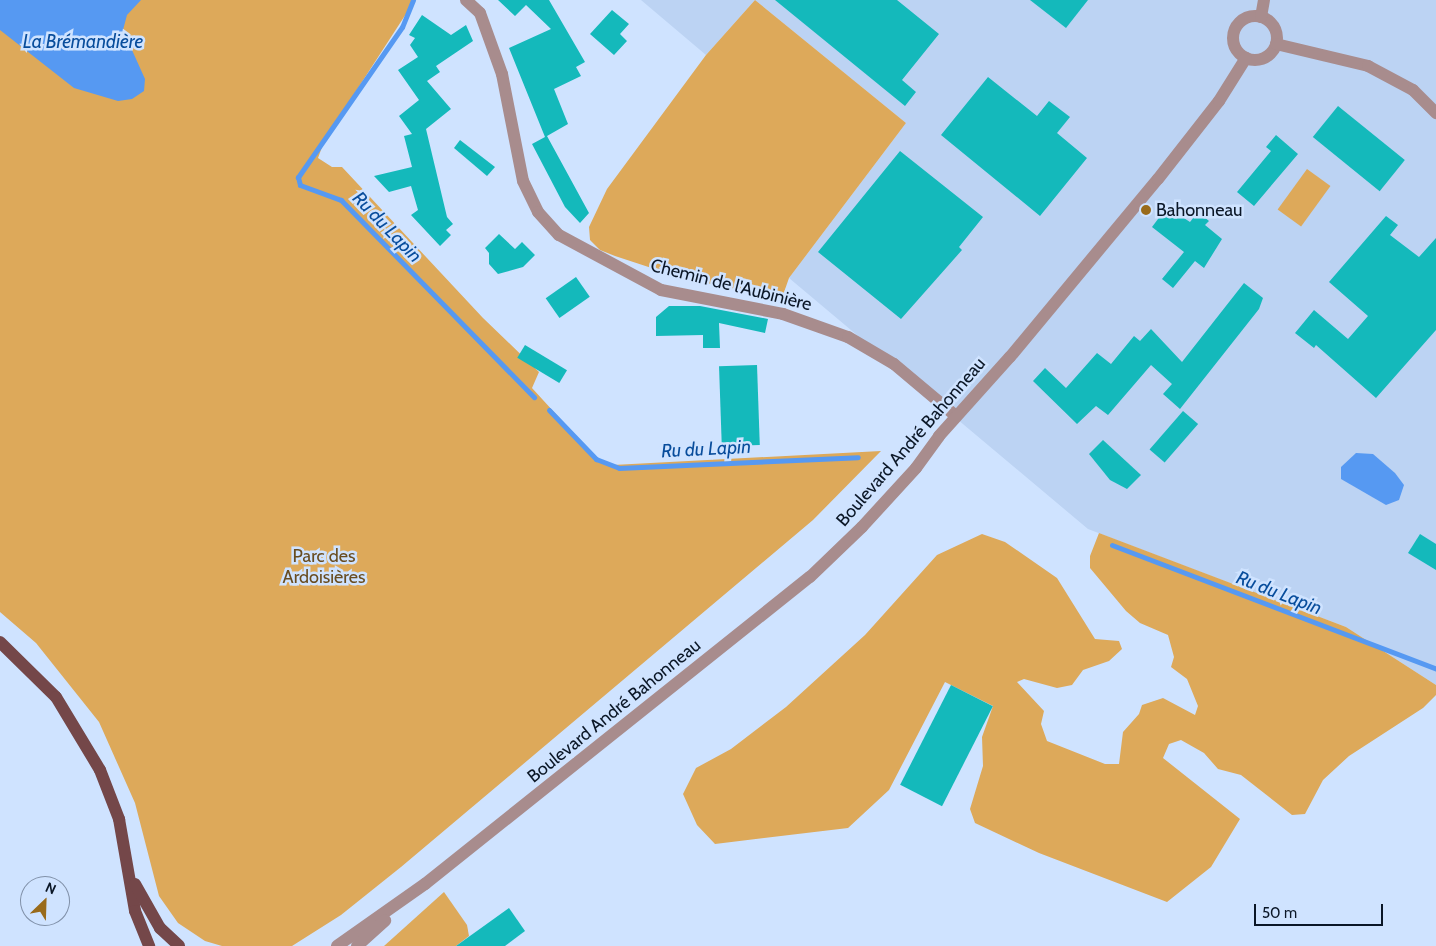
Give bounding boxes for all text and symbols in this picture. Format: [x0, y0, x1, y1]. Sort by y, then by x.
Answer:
water label: La Brémandière [23, 31, 143, 53]
water label: Ru du Lapin [348, 187, 426, 267]
place label: Bahonneau [1156, 199, 1242, 221]
marker: Bahonneau [1140, 204, 1152, 216]
street label: Chemin de l'Aubinière [648, 255, 814, 315]
street label: Boulevard André Bahonneau [832, 353, 990, 531]
water label: Ru du Lapin [661, 435, 751, 463]
park label: Parc des Ardoisières [283, 546, 365, 588]
water label: Ru du Lapin [1233, 566, 1325, 620]
street label: Boulevard André Bahonneau [523, 634, 705, 788]
north arrow [20, 876, 70, 926]
text: N [43, 878, 59, 898]
scale bar [1256, 894, 1385, 926]
text: 50 m [1262, 904, 1297, 922]

